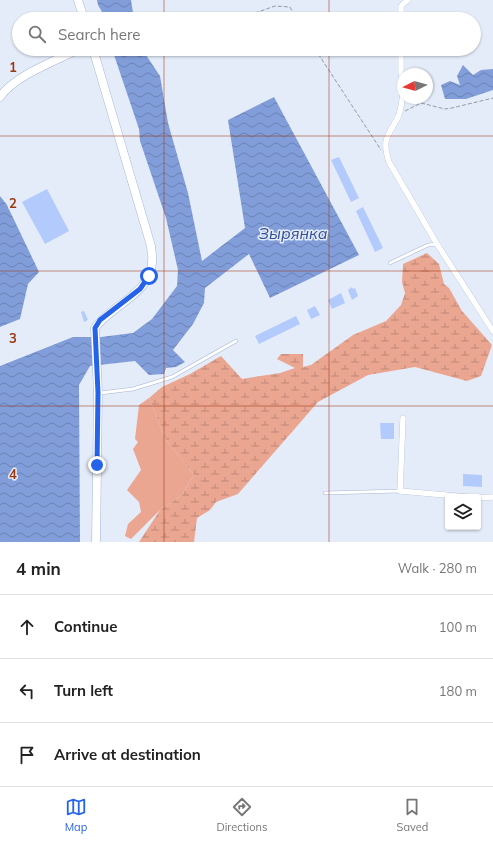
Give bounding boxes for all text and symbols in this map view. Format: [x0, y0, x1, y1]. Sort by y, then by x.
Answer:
search box [12, 12, 481, 56]
icon: search [26, 23, 48, 45]
text: Search here [58, 25, 140, 44]
text: 1 [9, 59, 17, 75]
north arrow [397, 68, 433, 104]
text: 2 [9, 195, 17, 211]
water label: Зырянка [259, 223, 328, 243]
route start [140, 267, 158, 285]
text: 3 [9, 330, 17, 346]
route end [88, 456, 106, 474]
text: 4 [9, 466, 17, 482]
map controls [445, 494, 481, 530]
button: layers [445, 494, 481, 530]
text: 4 min [16, 558, 61, 579]
text: Walk · 280 m [398, 560, 477, 576]
icon: ahead [16, 616, 38, 638]
text: Continue [54, 617, 117, 636]
text: 100 m [439, 619, 477, 635]
icon: left [16, 680, 38, 702]
text: Turn left [54, 681, 113, 700]
text: 180 m [439, 683, 477, 699]
icon: arrive [16, 744, 38, 766]
text: Arrive at destination [54, 745, 201, 764]
tab: Map [65, 796, 87, 834]
tab: Directions [217, 796, 267, 834]
tab: Saved [397, 796, 428, 834]

